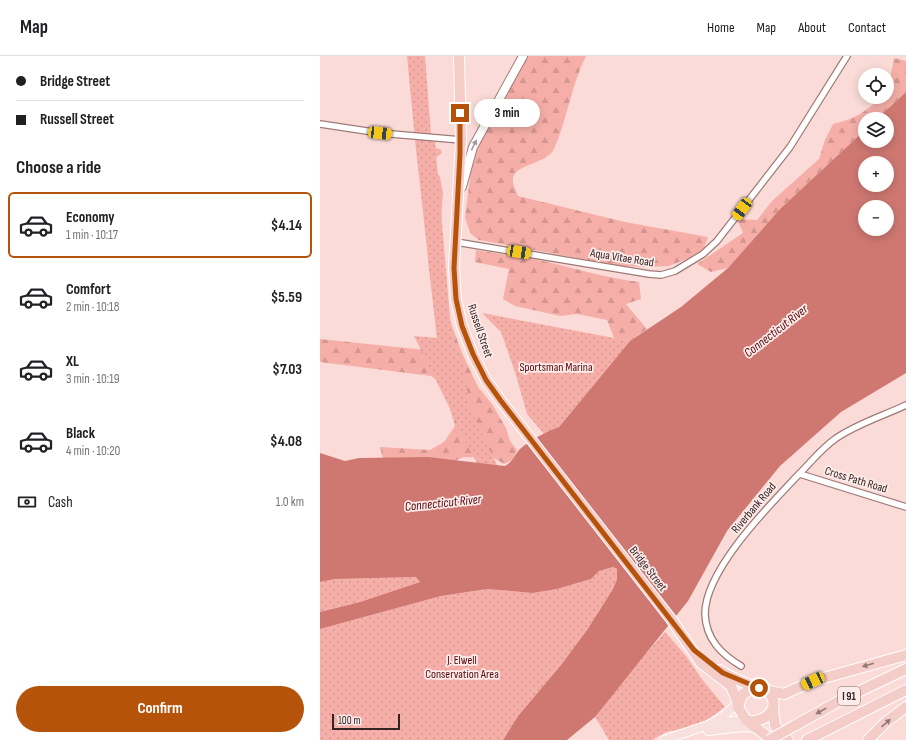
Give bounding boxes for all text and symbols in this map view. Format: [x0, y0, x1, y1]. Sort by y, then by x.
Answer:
text: Map [20, 16, 48, 39]
text: Home [707, 19, 735, 36]
text: Map [757, 19, 776, 36]
text: About [798, 19, 826, 36]
text: Contact [848, 19, 886, 36]
map controls [858, 68, 894, 236]
button: locate [858, 68, 894, 104]
text: Bridge Street [40, 72, 110, 91]
callout: 3 min [474, 99, 540, 127]
route end [451, 104, 469, 122]
text: 3 min [495, 105, 519, 121]
text: Russell Street [40, 110, 114, 129]
button: layers [858, 112, 894, 148]
car [367, 126, 393, 140]
one-way arrow [471, 139, 477, 151]
button: + [858, 156, 894, 192]
text: Choose a ride [16, 157, 101, 178]
car [730, 196, 754, 222]
button: − [858, 200, 894, 236]
icon: car [18, 207, 54, 243]
text: Economy [66, 208, 115, 227]
text: $4.14 [271, 216, 302, 235]
text: 1 min · 10:17 [66, 227, 118, 243]
car [506, 244, 532, 260]
street label: Aqua Vitae Road [588, 245, 655, 270]
icon: car [18, 279, 54, 315]
text: Comfort [66, 280, 111, 299]
text: $5.59 [271, 288, 302, 307]
text: 2 min · 10:18 [66, 299, 119, 315]
water label: Connecticut River [741, 300, 812, 361]
street label: Russell Street [464, 302, 496, 360]
icon: car [18, 351, 54, 387]
text: XL [66, 352, 79, 371]
text: $7.03 [272, 360, 302, 379]
park label: Sportsman Marina [519, 360, 593, 375]
text: 3 min · 10:19 [66, 371, 120, 387]
icon: car [18, 423, 54, 459]
text: Black [66, 424, 95, 443]
text: $4.08 [270, 432, 302, 451]
text: 4 min · 10:20 [66, 443, 120, 459]
street label: Cross Path Road [823, 463, 889, 497]
street label: Riverbank Road [728, 480, 780, 536]
icon: cash [16, 491, 38, 513]
water label: Connecticut River [404, 491, 483, 515]
text: Cash [48, 493, 73, 512]
text: 1.0 km [276, 494, 304, 510]
street label: Bridge Street [626, 544, 670, 595]
park label: J. Elwell Conservation Area [425, 653, 499, 682]
one-way arrow [862, 663, 875, 669]
car [800, 670, 826, 692]
route start [750, 679, 768, 697]
button: Confirm [16, 686, 304, 732]
road number: I 91 [838, 687, 860, 705]
one-way arrow [815, 708, 826, 714]
scale bar [332, 712, 400, 731]
text: 100 m [338, 714, 360, 727]
one-way arrow [881, 718, 891, 727]

